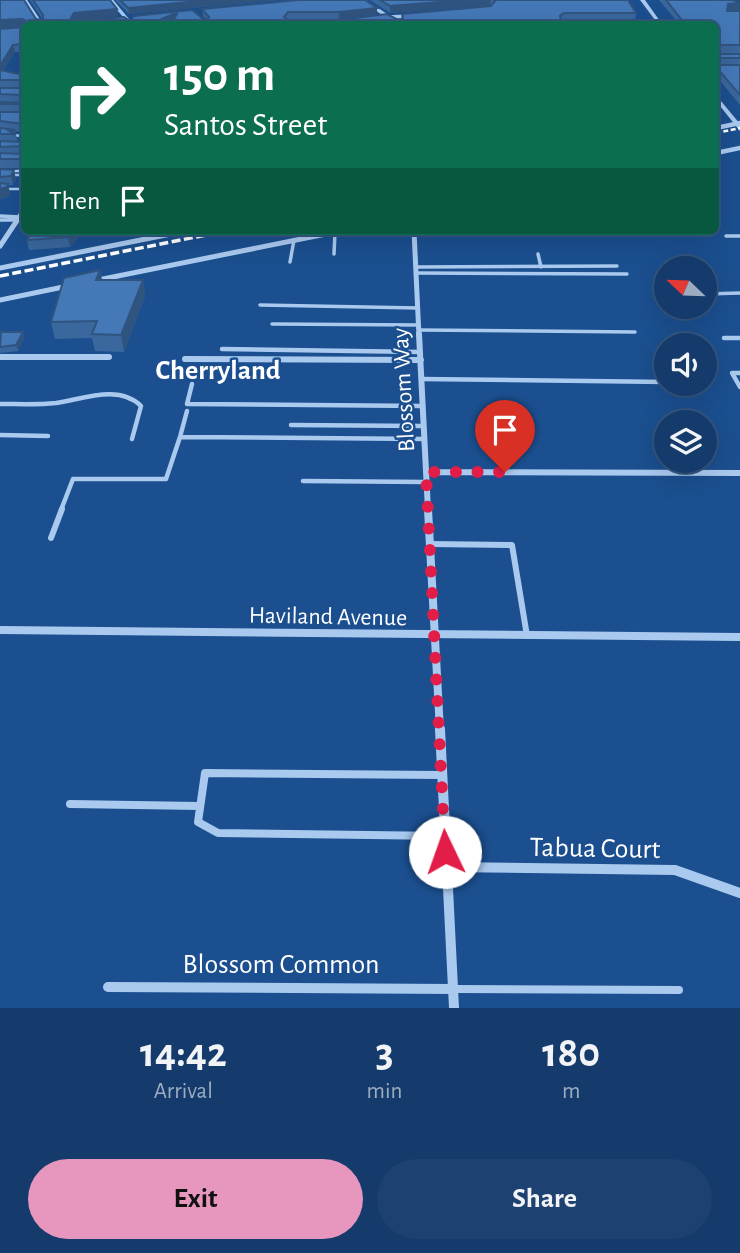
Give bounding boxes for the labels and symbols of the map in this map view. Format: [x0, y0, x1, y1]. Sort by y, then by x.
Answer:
north arrow [654, 256, 718, 318]
street label: Blossom Way [389, 327, 419, 453]
district label: Cherryland [155, 357, 281, 385]
pin [475, 400, 535, 472]
street label: Haviland Avenue [249, 604, 407, 630]
position arrow [408, 815, 482, 889]
street label: Tabua Court [529, 834, 661, 864]
street label: Blossom Common [183, 951, 379, 979]

